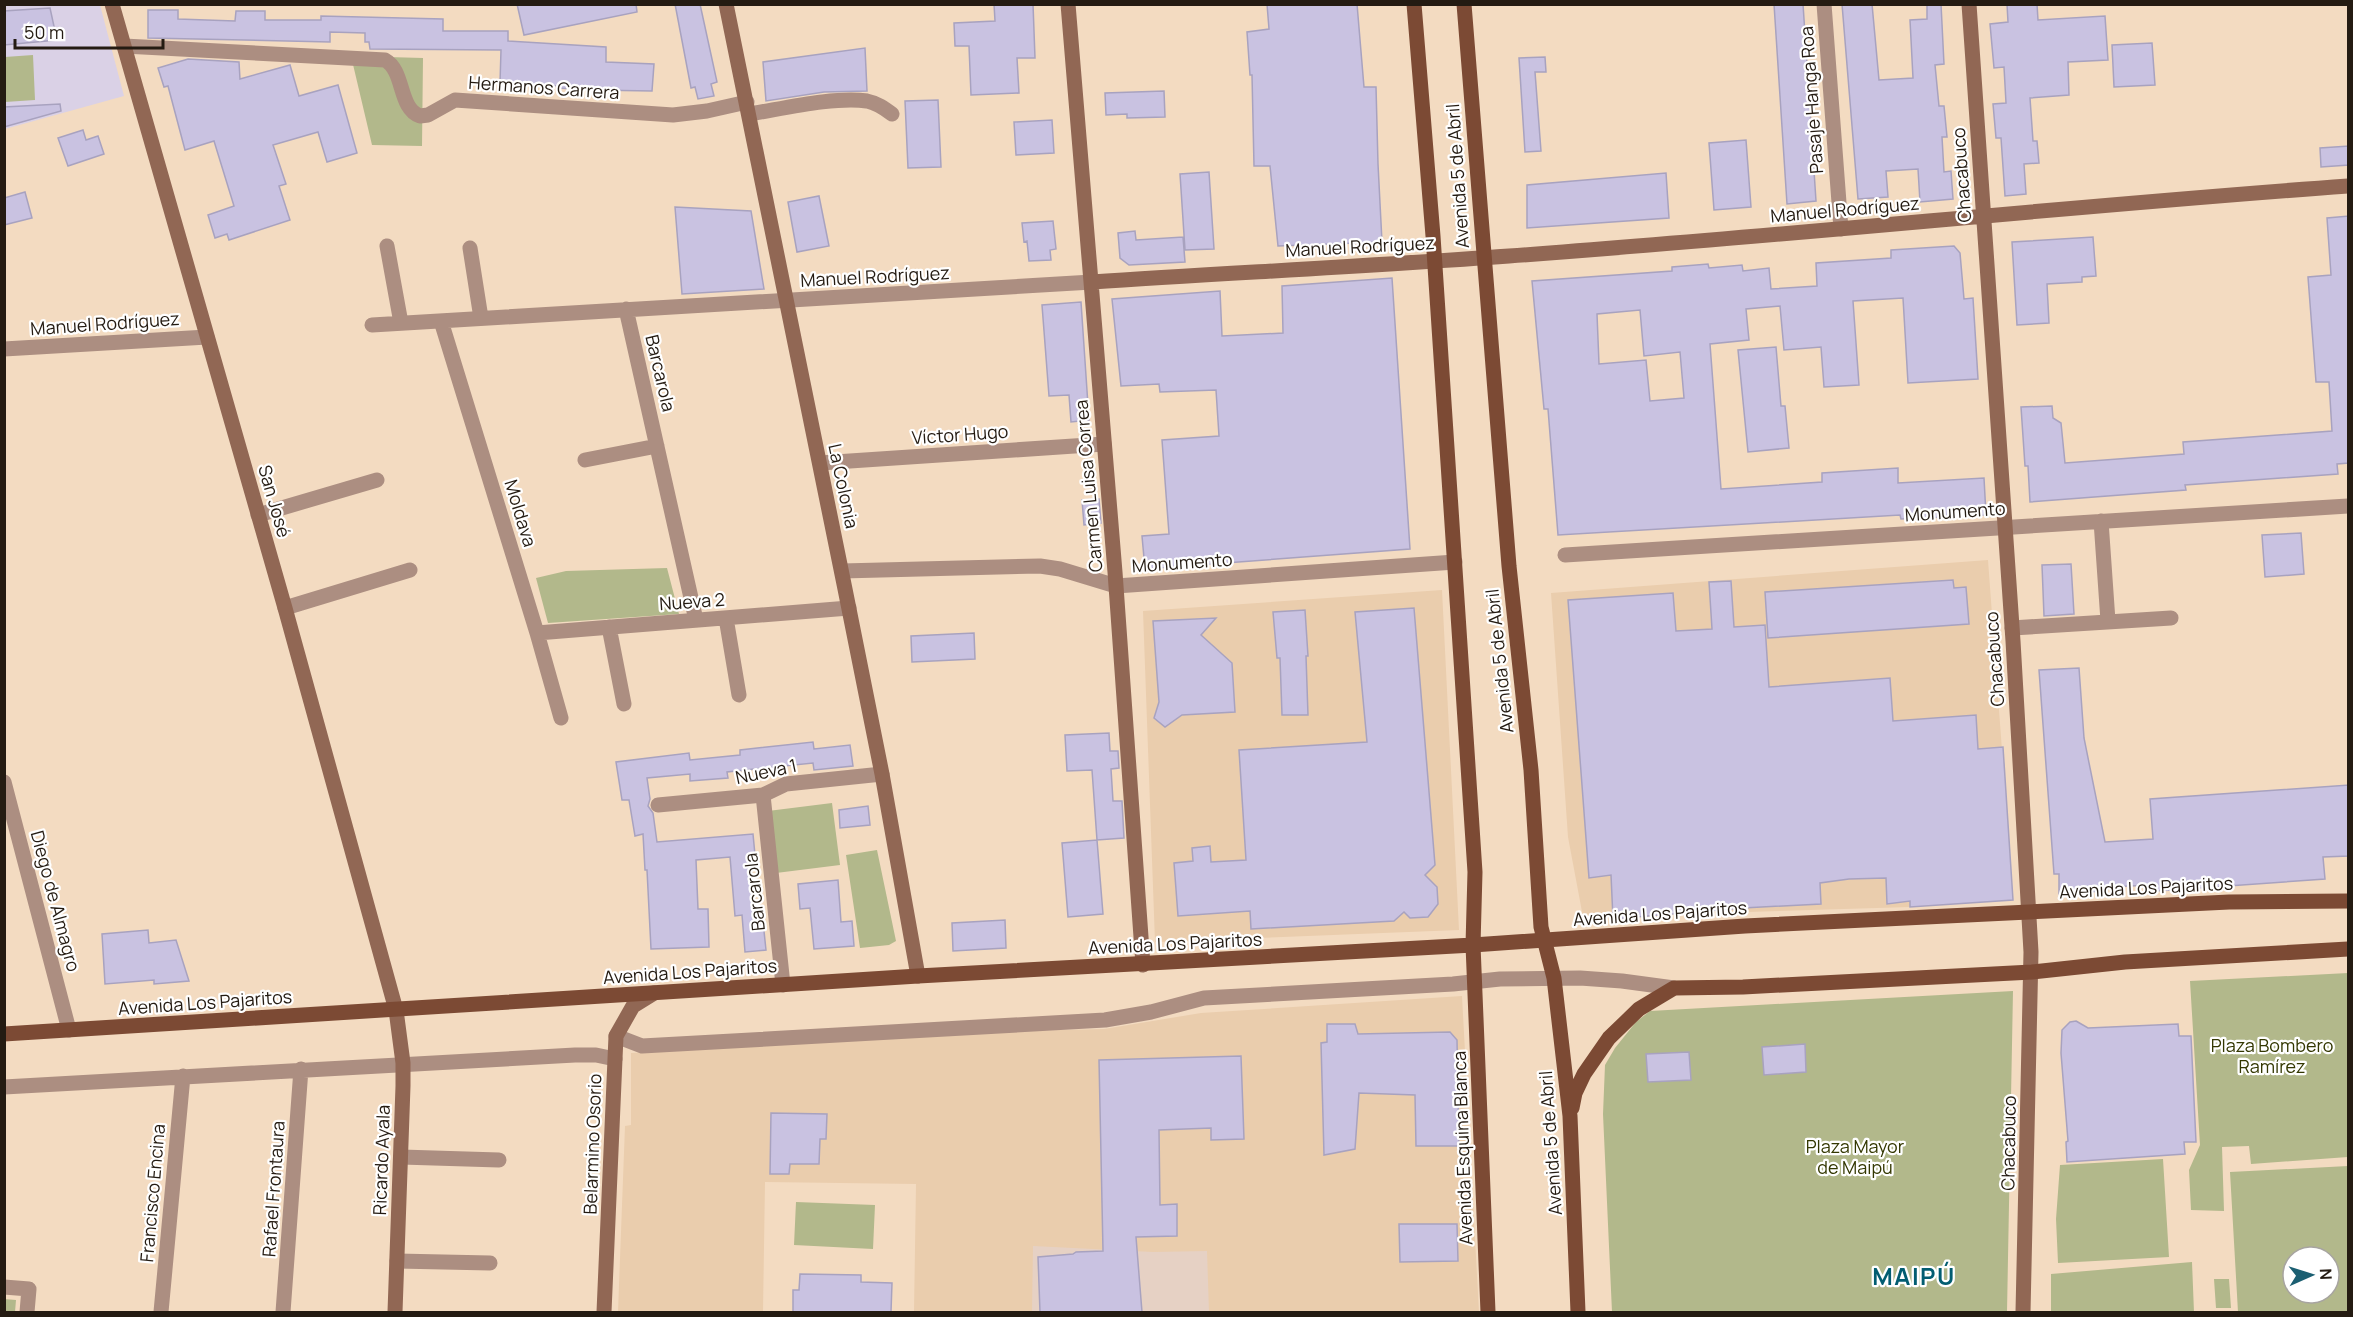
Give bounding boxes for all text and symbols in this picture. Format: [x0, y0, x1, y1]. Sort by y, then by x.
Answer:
scale bar [15, 12, 164, 50]
text: 50 m [24, 20, 64, 44]
street label: Pasaje Hanga Roa [1794, 25, 1828, 175]
street label: Hermanos Carrera [468, 70, 620, 104]
street label: Avenida 5 de Abril [1440, 103, 1474, 249]
street label: Chacabuco [1946, 127, 1976, 223]
street label: Manuel Rodríguez [1769, 191, 1921, 227]
street label: Manuel Rodríguez [1285, 230, 1435, 262]
street label: Manuel Rodríguez [800, 260, 950, 292]
street label: Manuel Rodríguez [30, 306, 180, 340]
street label: Barcarola [640, 332, 682, 414]
street label: Carmen Luisa Correa [1069, 399, 1107, 573]
street label: Víctor Hugo [911, 419, 1009, 449]
street label: La Colonia [823, 441, 865, 531]
street label: San José [253, 462, 297, 540]
street label: Moldava [499, 477, 543, 549]
street label: Monumento [1904, 496, 2006, 526]
street label: Monumento [1131, 547, 1233, 577]
street label: Nueva 2 [658, 587, 726, 615]
street label: Avenida 5 de Abril [1480, 588, 1518, 734]
street label: Chacabuco [1979, 611, 2009, 707]
street label: Nueva 1 [733, 753, 799, 789]
street label: Diego de Almagro [26, 828, 86, 974]
street label: Barcarola [738, 852, 770, 932]
street label: Avenida Los Pajaritos [2058, 870, 2234, 904]
street label: Avenida Los Pajaritos [1572, 895, 1748, 931]
street label: Avenida Los Pajaritos [1087, 926, 1263, 960]
street label: Avenida Los Pajaritos [602, 953, 778, 989]
street label: Avenida Los Pajaritos [117, 984, 293, 1020]
park label: Plaza Bombero Ramírez [2211, 1033, 2333, 1078]
street label: Avenida Esquina Blanca [1447, 1051, 1477, 1245]
street label: Avenida 5 de Abril [1533, 1070, 1567, 1216]
street label: Belarmino Osorio [578, 1073, 606, 1215]
street label: Chacabuco [1995, 1095, 2021, 1191]
street label: Ricardo Ayala [367, 1104, 395, 1216]
street label: Rafael Frontaura [256, 1120, 290, 1258]
street label: Francisco Encina [134, 1123, 170, 1263]
park label: Plaza Mayor de Maipú [1806, 1134, 1905, 1179]
north arrow [2281, 1245, 2341, 1305]
district label: MAIPÚ [1872, 1259, 1956, 1292]
text: N [2315, 1268, 2337, 1281]

